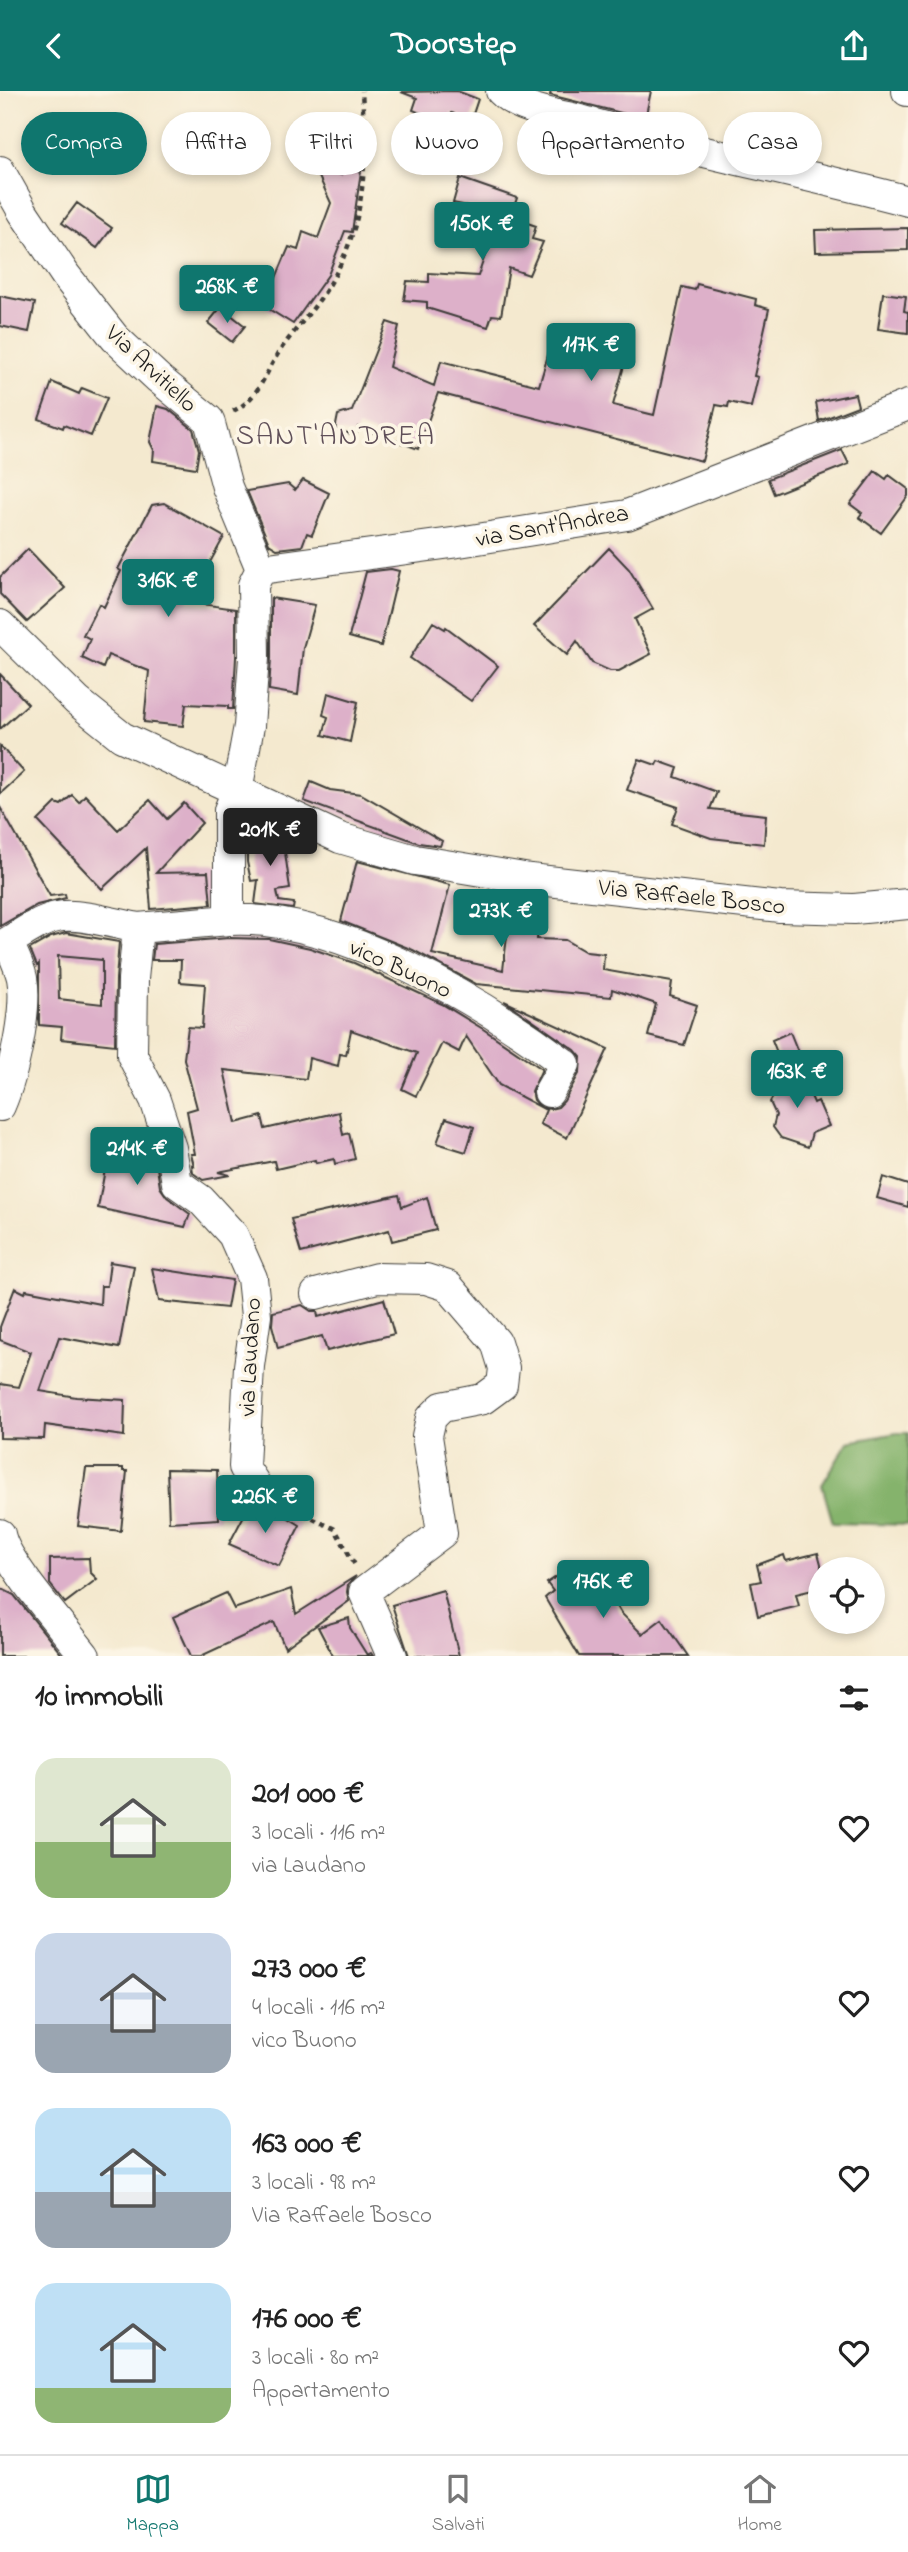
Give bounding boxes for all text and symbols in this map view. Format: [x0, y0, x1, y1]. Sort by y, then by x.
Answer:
text: Doorstep [391, 22, 517, 69]
icon: back [35, 27, 73, 65]
icon: share [835, 27, 873, 65]
chip: Compra [21, 112, 147, 175]
chip: Affitta [161, 112, 271, 175]
chip: Filtri [285, 112, 377, 175]
chip: Nuovo [391, 112, 503, 175]
chip: Appartamento [517, 112, 709, 175]
chip: Casa [723, 112, 822, 175]
pin: 150K € [425, 202, 539, 262]
text: 150K € [450, 208, 514, 241]
pin: 268K € [170, 265, 284, 325]
text: 268K € [195, 271, 259, 304]
street label: Via Arvitiello [95, 317, 204, 422]
pin: 117K € [534, 323, 648, 383]
text: 117K € [562, 329, 620, 362]
district label: SANT'ANDREA [236, 417, 436, 458]
street label: via Sant'Andrea [473, 497, 632, 558]
pin: 316K € [111, 559, 225, 619]
text: 316K € [138, 565, 198, 598]
pin: 201K € [213, 809, 327, 868]
text: 201K € [239, 814, 301, 847]
street label: Via Raffaele Bosco [596, 871, 787, 926]
pin: 273K € [444, 889, 558, 949]
text: 273K € [469, 895, 533, 928]
street label: vico Buono [343, 931, 457, 1009]
pin: 163K € [740, 1051, 854, 1110]
text: 163K € [767, 1056, 827, 1089]
pin: 214K € [80, 1127, 194, 1187]
text: 214K € [106, 1133, 168, 1166]
street label: via Laudano [231, 1297, 272, 1417]
pin: 226K € [208, 1475, 322, 1535]
text: 226K € [232, 1481, 298, 1514]
map controls [808, 1557, 885, 1634]
button: locate [808, 1557, 885, 1634]
pin: 176K € [546, 1561, 660, 1620]
text: 176K € [573, 1566, 633, 1599]
text: 10 immobili [35, 1676, 163, 1720]
icon: filters [835, 1679, 873, 1717]
text: 201 000 € [252, 1773, 364, 1817]
icon: home [91, 1786, 175, 1870]
icon: heart [835, 1809, 873, 1847]
text: 3 locali · 116 m² [252, 1817, 385, 1850]
text: via Laudano [252, 1850, 366, 1883]
text: 273 000 € [252, 1948, 366, 1992]
icon: home [91, 1961, 175, 2045]
icon: heart [835, 1984, 873, 2022]
text: 4 locali · 116 m² [252, 1992, 385, 2025]
text: vico Buono [252, 2025, 357, 2058]
text: 163 000 € [252, 2123, 362, 2167]
icon: home [91, 2136, 175, 2220]
icon: heart [835, 2159, 873, 2197]
text: 3 locali · 98 m² [252, 2167, 376, 2200]
text: Via Raffaele Bosco [252, 2200, 432, 2233]
text: 176 000 € [252, 2298, 362, 2342]
icon: home [91, 2311, 175, 2395]
icon: heart [835, 2334, 873, 2372]
text: 3 locali · 80 m² [252, 2342, 379, 2375]
text: Appartamento [252, 2375, 390, 2408]
tab: Mappa [126, 2470, 179, 2539]
tab: Salvati [432, 2470, 485, 2539]
tab: Home [737, 2470, 782, 2539]

